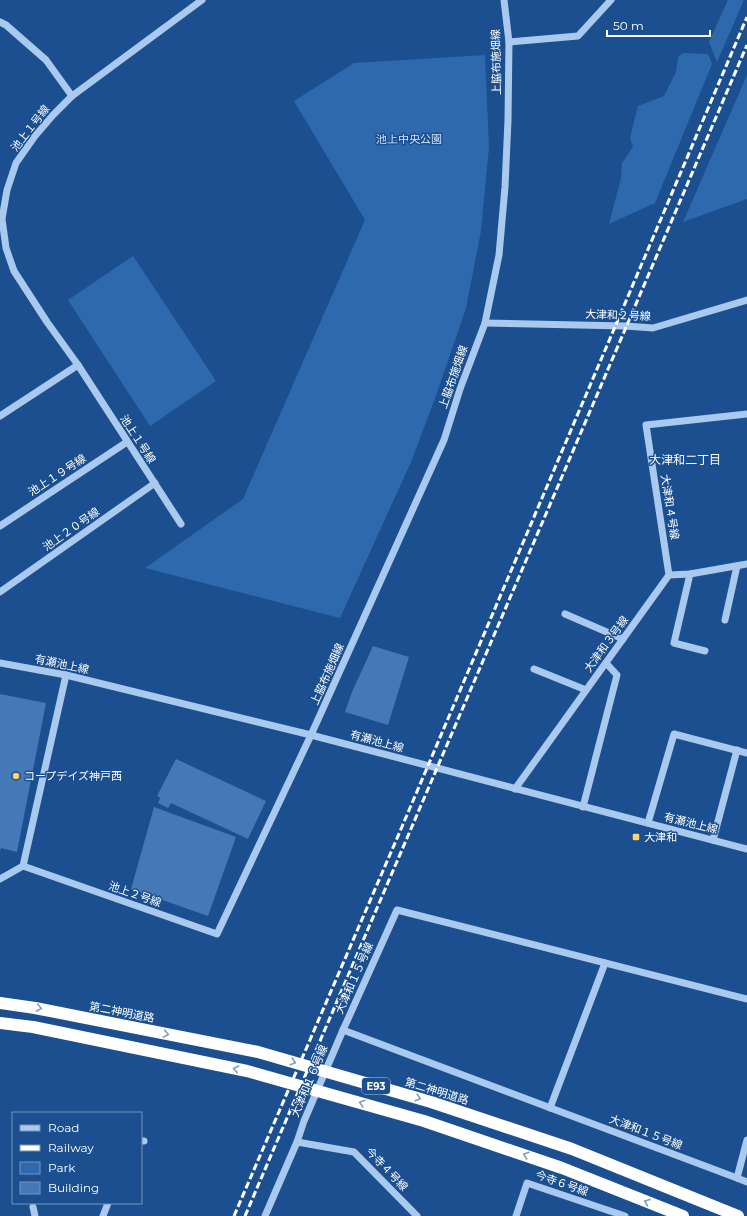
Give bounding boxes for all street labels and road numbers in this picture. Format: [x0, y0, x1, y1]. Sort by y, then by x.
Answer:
street label: 上脇布施畑線 [488, 29, 504, 95]
street label: 池上１号線 [8, 102, 52, 154]
street label: 大津和２号線 [585, 307, 651, 323]
street label: 上脇布施畑線 [436, 344, 470, 410]
street label: 池上１号線 [117, 412, 159, 466]
street label: 池上１９号線 [26, 451, 88, 499]
street label: 大津和４号線 [658, 473, 682, 541]
street label: 池上２０号線 [40, 504, 102, 554]
street label: 大津和３号線 [581, 613, 631, 675]
street label: 上脇布施畑線 [307, 641, 347, 707]
street label: 有瀬池上線 [34, 651, 90, 677]
street label: 有瀬池上線 [349, 727, 405, 755]
street label: 有瀬池上線 [663, 810, 719, 836]
street label: 池上２号線 [107, 878, 163, 910]
street label: 大津和１５号線 [332, 940, 376, 1016]
street label: 第二神明道路 [88, 999, 156, 1025]
street label: 大津和１６号線 [288, 1043, 330, 1119]
street label: 第二神明道路 [403, 1075, 471, 1107]
road number: E93 [362, 1078, 390, 1094]
street label: 大津和１５号線 [608, 1112, 684, 1152]
street label: 今寺４号線 [363, 1144, 411, 1194]
street label: 今寺６号線 [534, 1167, 590, 1199]

